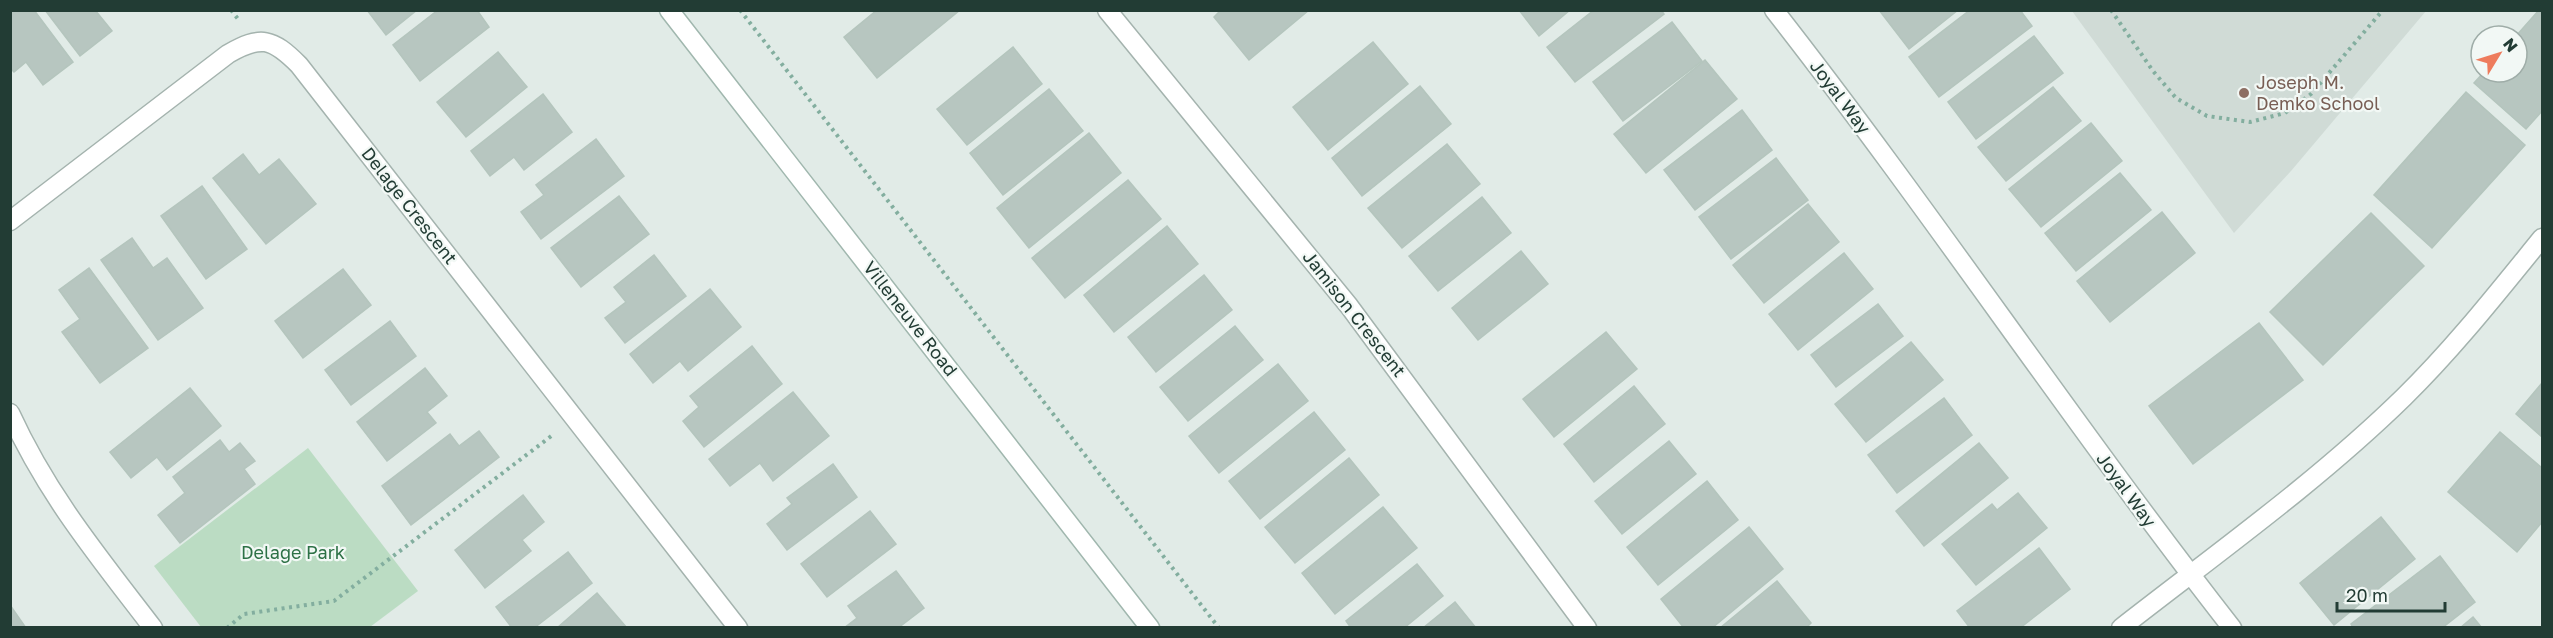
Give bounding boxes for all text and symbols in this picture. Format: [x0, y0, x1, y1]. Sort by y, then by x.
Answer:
north arrow [2469, 24, 2529, 84]
text: N [2499, 34, 2522, 56]
street label: Joyal Way [1806, 55, 1876, 138]
place label: Joseph M. Demko School [2256, 71, 2380, 114]
marker: Joseph M. Demko School [2237, 86, 2251, 100]
street label: Delage Crescent [357, 143, 462, 268]
street label: Jamison Crescent [1299, 246, 1411, 381]
street label: Villeneuve Road [859, 257, 962, 380]
street label: Joyal Way [2092, 448, 2161, 531]
park label: Delage Park [241, 541, 345, 563]
scale bar [2337, 575, 2445, 613]
text: 20 m [2346, 584, 2388, 606]

